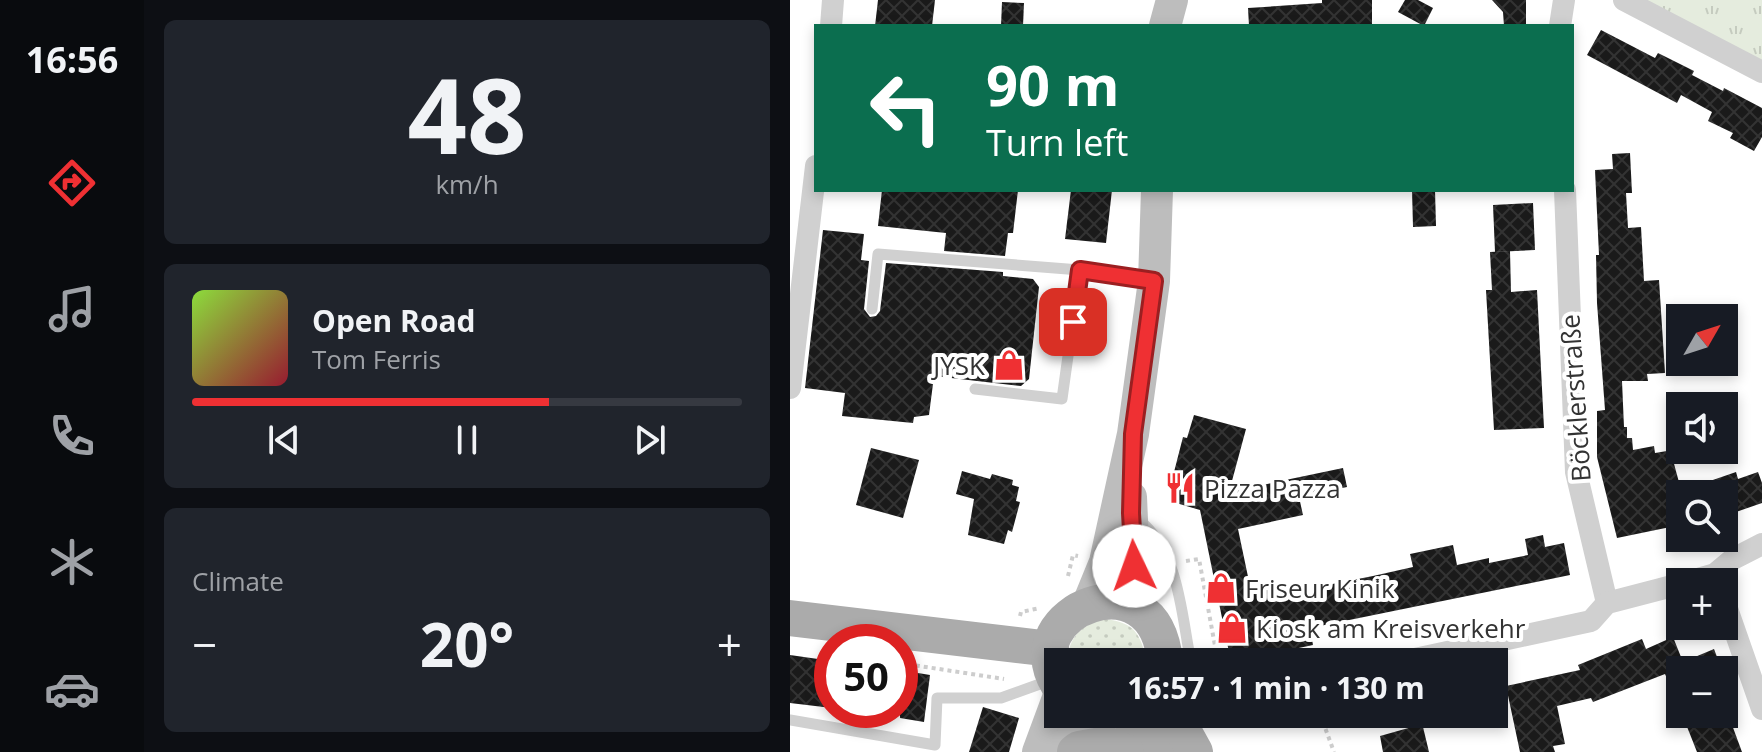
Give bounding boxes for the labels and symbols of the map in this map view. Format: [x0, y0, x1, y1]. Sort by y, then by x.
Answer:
pin [1039, 288, 1107, 356]
north arrow [1666, 304, 1738, 376]
street label: Böcklerstraße [1551, 313, 1599, 483]
place label: JYSK [930, 347, 985, 383]
shop icon: JYSK [992, 348, 1026, 382]
place label: Pizza Pazza [1204, 470, 1341, 506]
restaurant icon: Pizza Pazza [1163, 471, 1197, 505]
position arrow [1092, 524, 1176, 608]
place label: Friseur Kinik [1245, 570, 1395, 606]
shop icon: Friseur Kinik [1204, 571, 1238, 605]
place label: Kiosk am Kreisverkehr [1256, 610, 1526, 646]
shop icon: Kiosk am Kreisverkehr [1215, 611, 1249, 645]
speed limit sign: 50 [814, 624, 918, 728]

